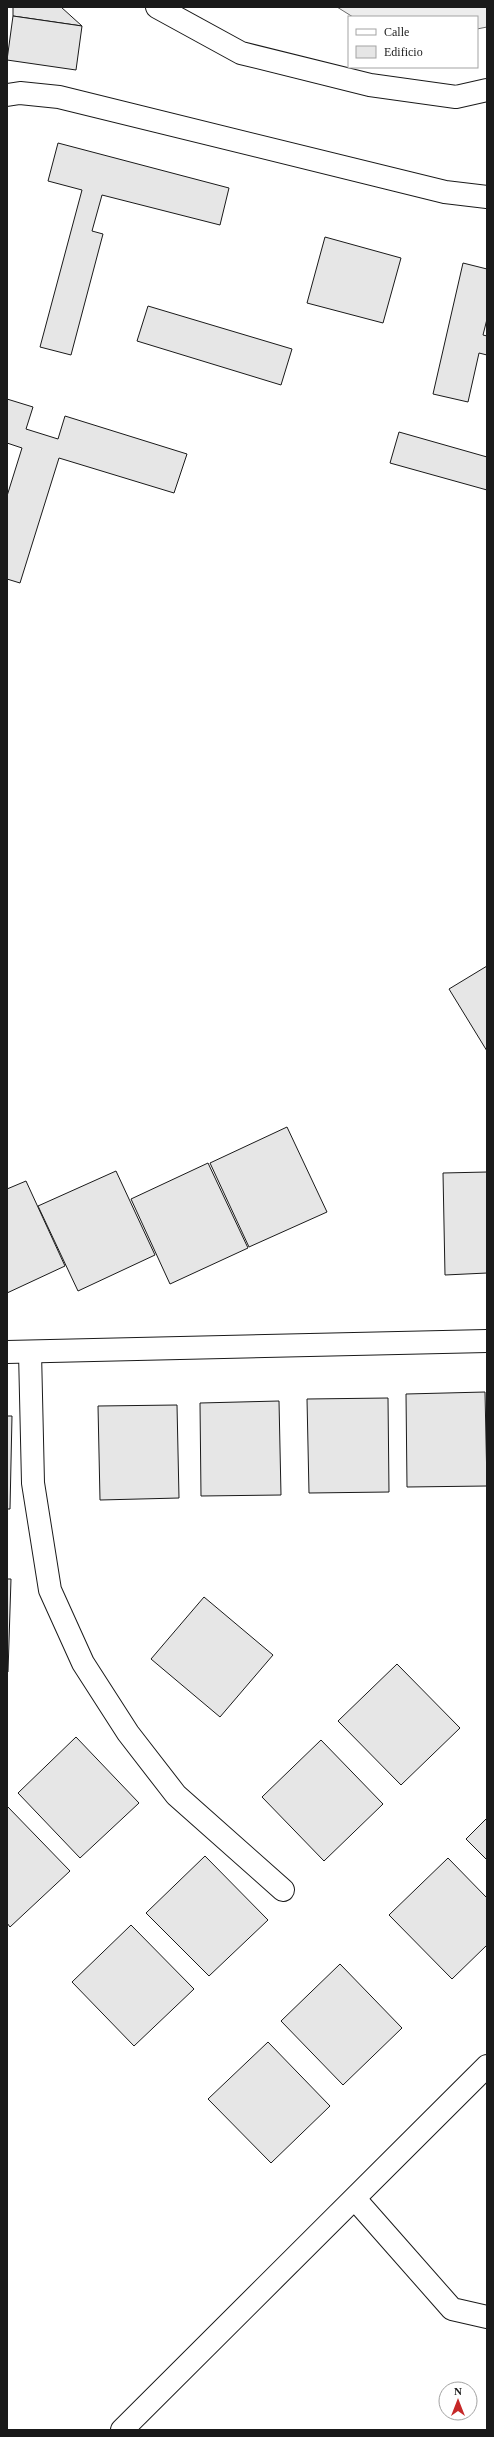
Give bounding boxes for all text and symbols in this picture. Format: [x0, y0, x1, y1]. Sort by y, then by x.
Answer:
legend [348, 16, 478, 68]
text: Calle [384, 25, 409, 39]
text: Edificio [384, 45, 423, 59]
north arrow [438, 2381, 478, 2421]
text: N [454, 2385, 462, 2397]

